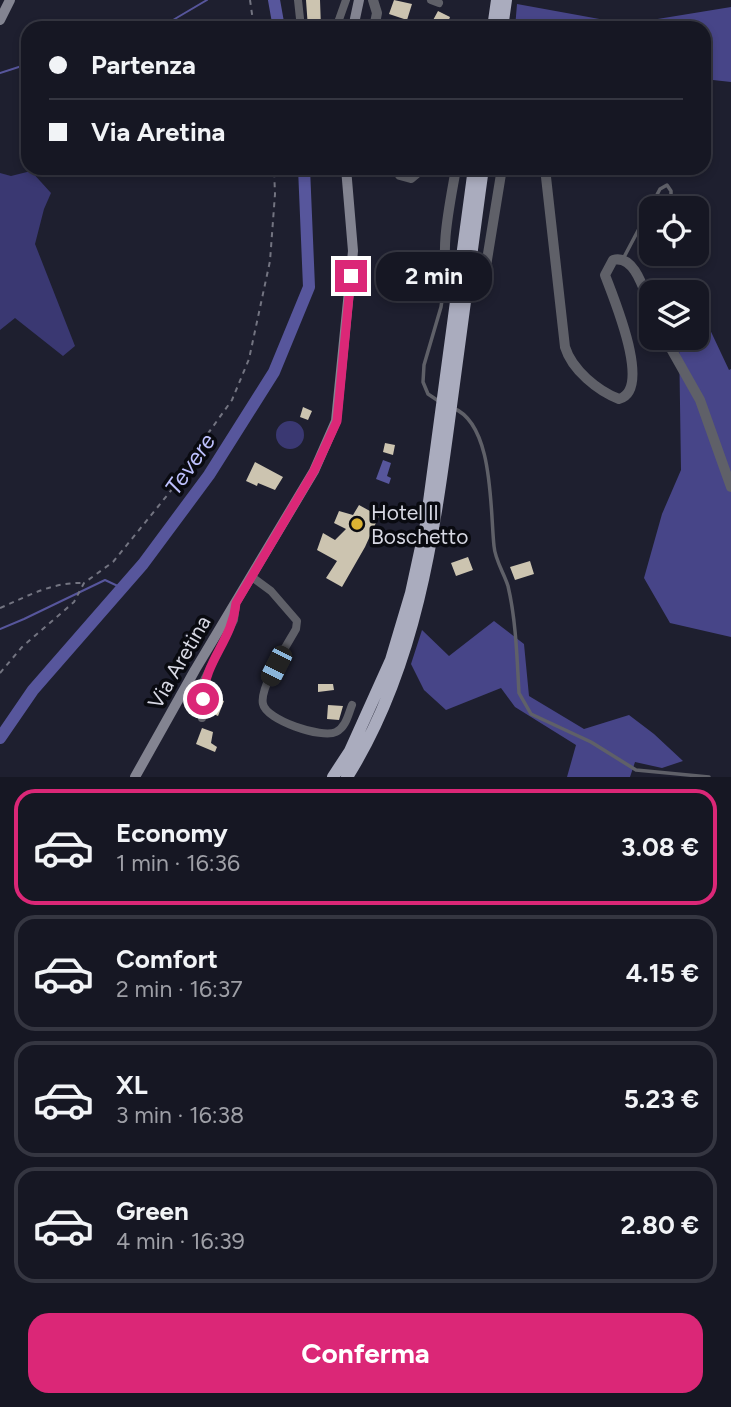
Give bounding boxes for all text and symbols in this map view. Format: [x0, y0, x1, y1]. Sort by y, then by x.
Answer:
text: Partenza [91, 49, 196, 81]
text: Via Aretina [91, 116, 225, 148]
map controls [639, 196, 709, 350]
button: locate [639, 196, 709, 266]
callout: 2 min [376, 252, 491, 300]
route end [335, 260, 367, 292]
text: 2 min [405, 262, 463, 290]
button: layers [639, 280, 709, 350]
water label: Tevere [159, 428, 221, 500]
place label: Hotel Il Boschetto [371, 500, 468, 549]
marker: Hotel Il Boschetto [349, 516, 365, 532]
street label: Via Aretina [142, 611, 216, 713]
car [258, 643, 295, 689]
route start [187, 683, 219, 715]
icon: car [32, 816, 95, 879]
text: Economy [116, 817, 228, 849]
text: 3.08 € [621, 831, 699, 863]
text: 1 min · 16:36 [116, 849, 240, 877]
icon: car [32, 942, 95, 1005]
text: Comfort [116, 943, 218, 975]
text: 4.15 € [626, 957, 699, 989]
text: 2 min · 16:37 [116, 975, 243, 1003]
icon: car [32, 1068, 95, 1131]
text: XL [116, 1069, 148, 1101]
text: 5.23 € [624, 1083, 699, 1115]
text: 3 min · 16:38 [116, 1101, 244, 1129]
icon: car [32, 1194, 95, 1257]
text: Green [116, 1195, 189, 1227]
text: 2.80 € [620, 1209, 699, 1241]
text: 4 min · 16:39 [116, 1227, 245, 1255]
button: Conferma [28, 1313, 703, 1393]

